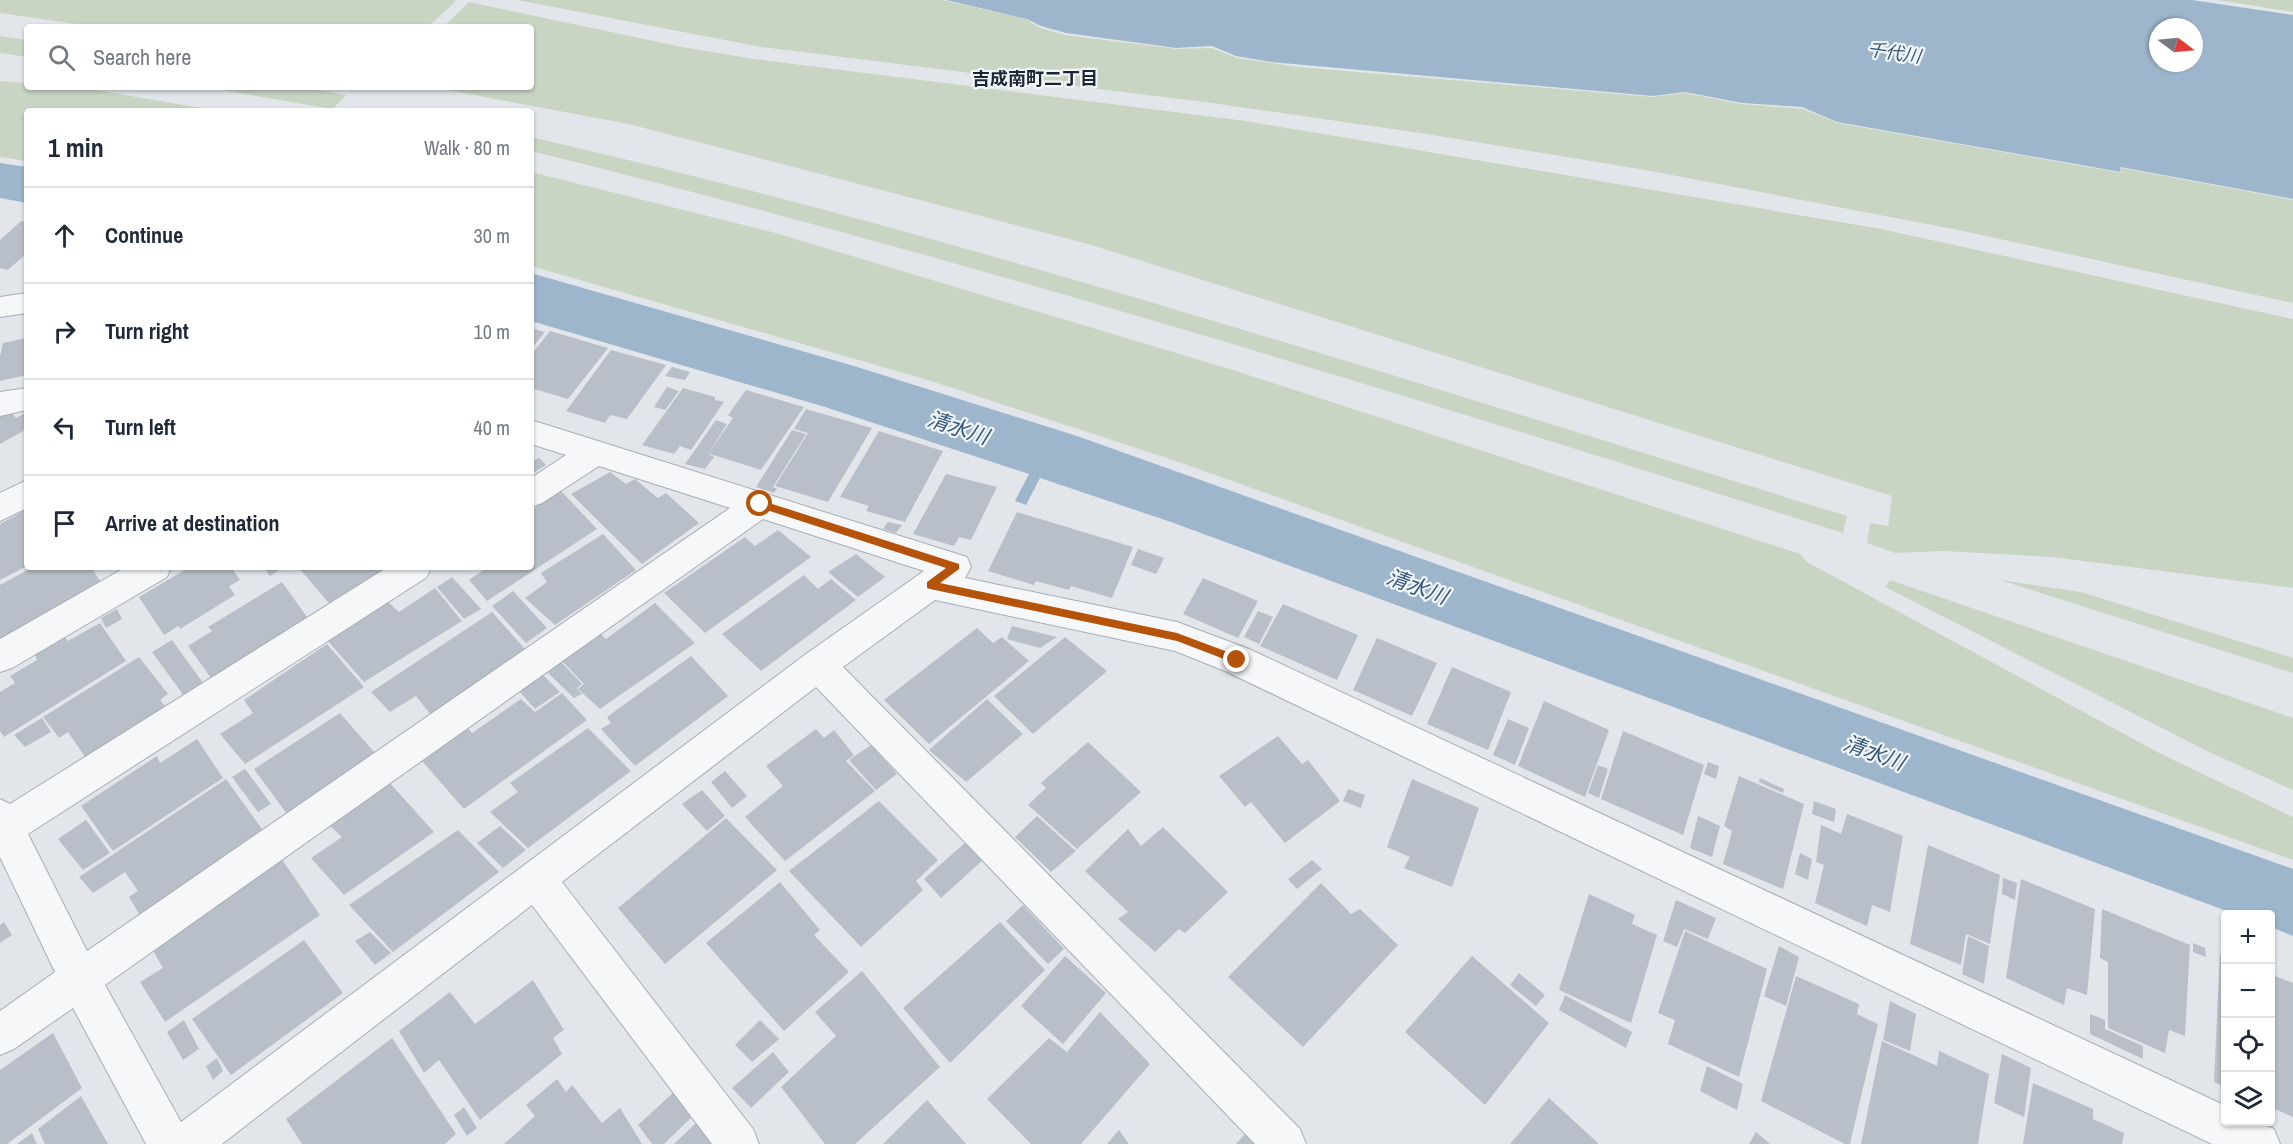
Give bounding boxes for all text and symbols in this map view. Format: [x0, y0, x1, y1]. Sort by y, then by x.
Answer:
north arrow [2149, 18, 2203, 72]
search box [24, 24, 534, 90]
water label: 千代川 [1866, 36, 1925, 69]
icon: search [45, 41, 78, 74]
text: Search here [93, 42, 191, 72]
district label: 吉成南町二丁目 [972, 66, 1098, 91]
text: 1 min [48, 130, 104, 165]
text: Walk · 80 m [424, 134, 510, 161]
icon: ahead [48, 219, 81, 252]
text: Continue [105, 220, 183, 250]
text: 30 m [474, 222, 510, 249]
icon: right [48, 315, 81, 348]
text: Turn right [105, 316, 189, 346]
text: 10 m [474, 318, 510, 345]
water label: 清水川 [924, 404, 994, 452]
icon: left [48, 411, 81, 444]
text: Turn left [105, 412, 176, 442]
text: 40 m [474, 414, 510, 441]
route start [746, 490, 772, 516]
icon: arrive [48, 507, 81, 540]
text: Arrive at destination [105, 508, 279, 538]
water label: 清水川 [1383, 562, 1454, 612]
route end [1223, 646, 1249, 672]
water label: 清水川 [1840, 728, 1911, 778]
map controls [2221, 910, 2275, 1126]
button: + [2221, 910, 2275, 964]
button: − [2221, 964, 2275, 1018]
button: locate [2221, 1018, 2275, 1072]
button: layers [2221, 1072, 2275, 1126]

